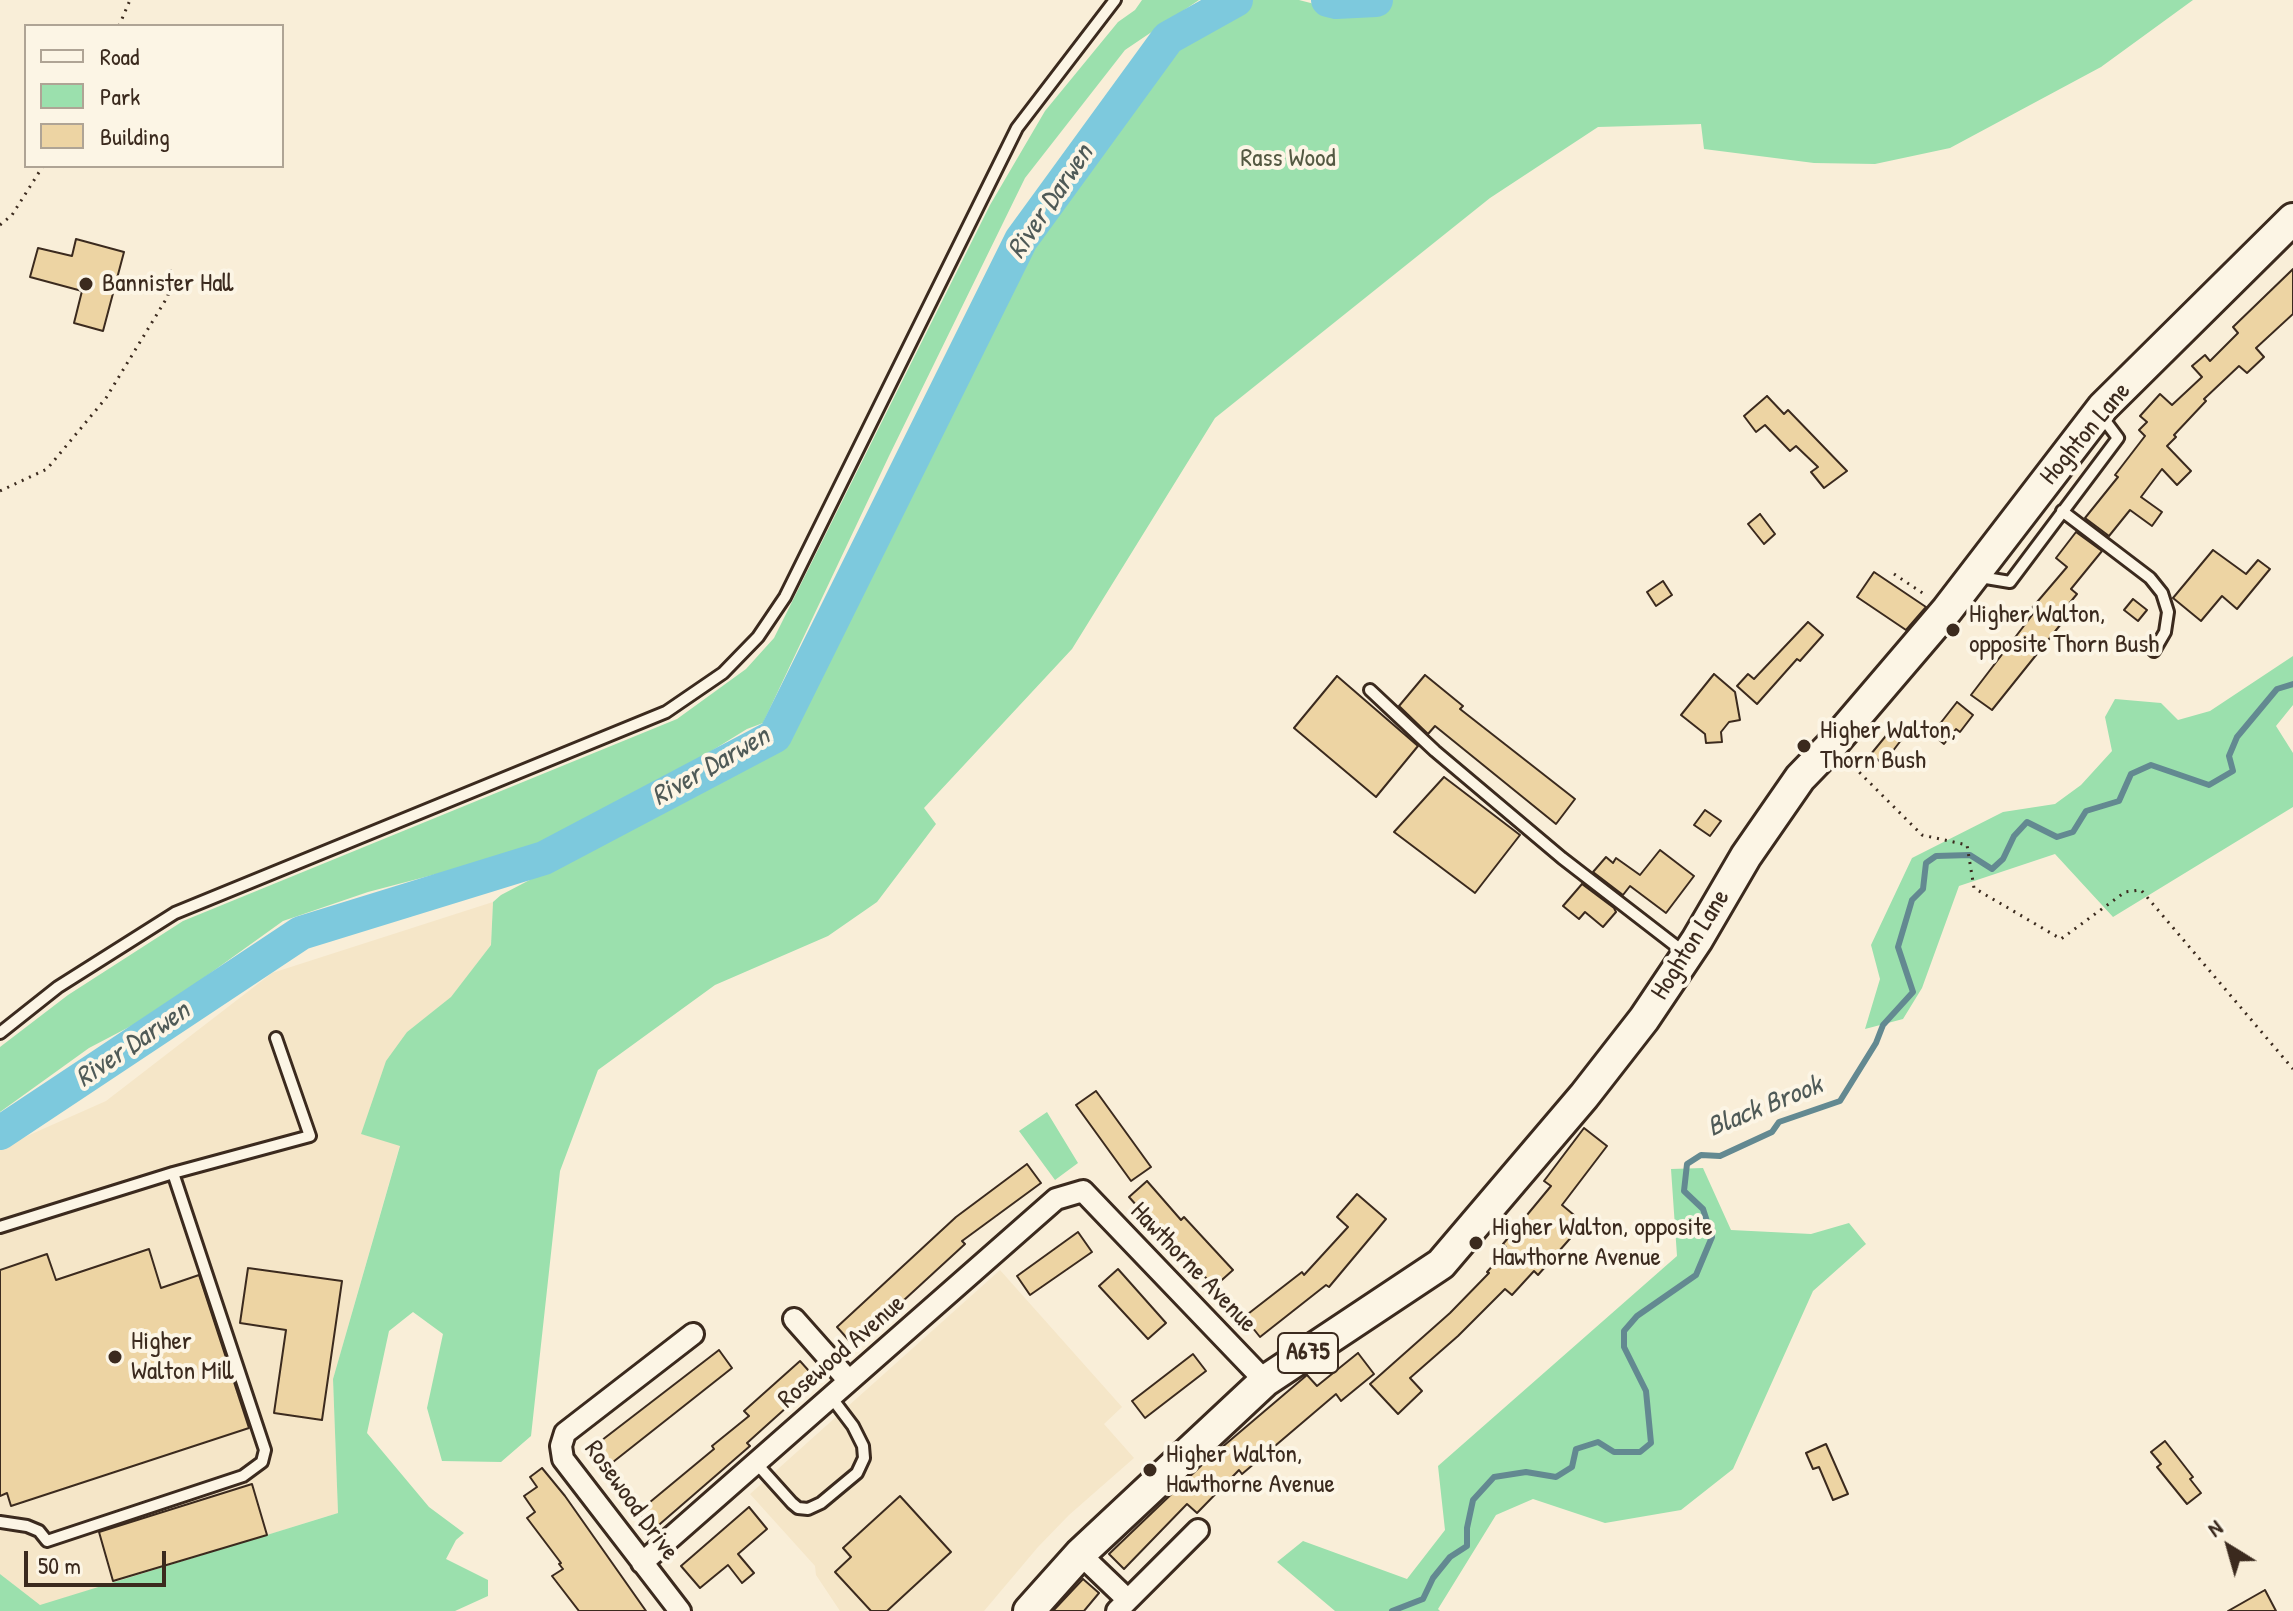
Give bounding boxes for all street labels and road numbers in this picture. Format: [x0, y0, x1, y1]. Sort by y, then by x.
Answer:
street label: Hoghton Lane [2034, 376, 2138, 492]
street label: Hoghton Lane [1645, 884, 1737, 1006]
street label: Hawthorne Avenue [1123, 1196, 1263, 1340]
street label: Rosewood Avenue [772, 1288, 912, 1416]
road number: A675 [1278, 1333, 1338, 1373]
street label: Rosewood Drive [577, 1435, 685, 1567]

